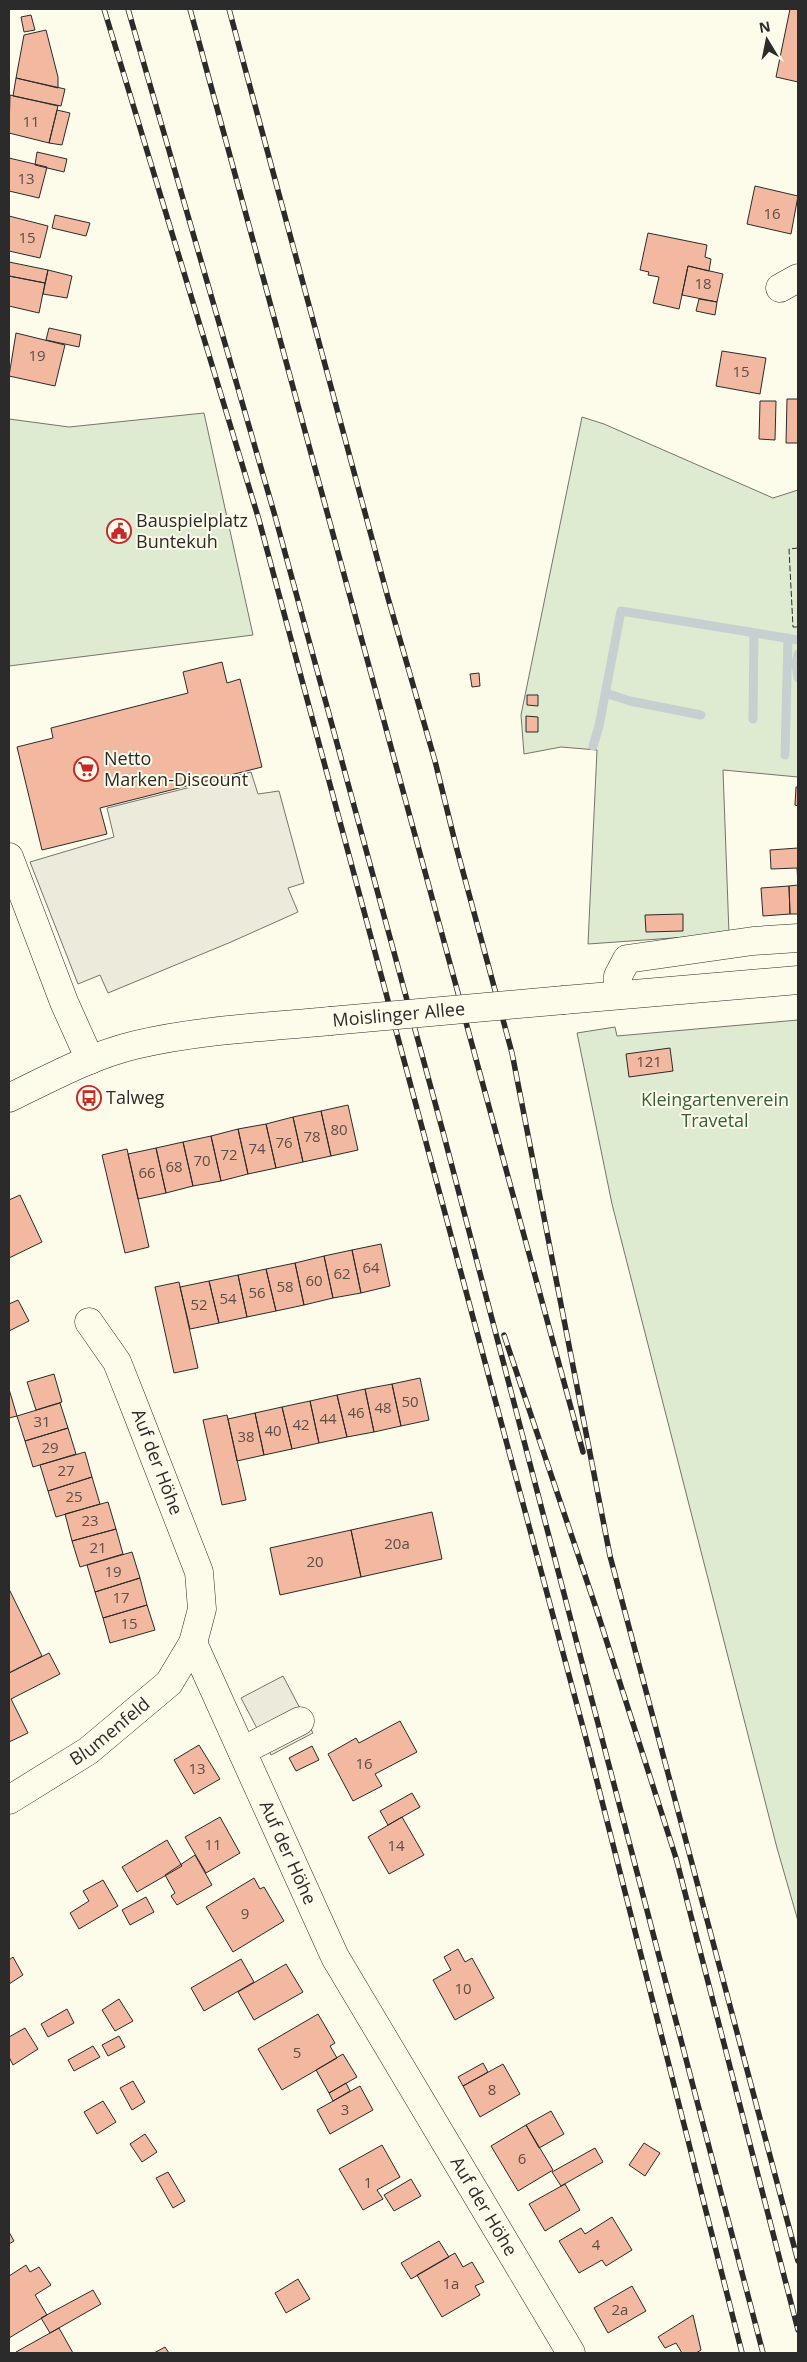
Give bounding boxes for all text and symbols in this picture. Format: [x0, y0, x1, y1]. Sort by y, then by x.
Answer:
north arrow [742, 15, 792, 65]
text: N [757, 16, 772, 37]
house number: 11 [22, 111, 40, 131]
house number: 13 [17, 168, 35, 188]
house number: 16 [763, 203, 781, 223]
house number: 15 [18, 227, 36, 247]
house number: 18 [694, 273, 712, 293]
house number: 19 [28, 345, 46, 365]
house number: 15 [732, 361, 750, 381]
place label: Bauspielplatz Buntekuh [136, 508, 248, 553]
public building icon: Bauspielplatz Buntekuh [106, 518, 132, 544]
place label: Netto Marken-Discount [104, 746, 248, 791]
supermarket icon: Netto Marken-Discount [73, 756, 99, 782]
street label: Moislinger Allee [331, 996, 466, 1032]
house number: 121 [636, 1051, 662, 1071]
bus stop icon: Talweg [76, 1085, 102, 1111]
place label: Talweg [106, 1085, 165, 1109]
park label: Kleingartenverein Travetal [641, 1087, 789, 1132]
house number: 80 [330, 1119, 348, 1139]
house number: 78 [303, 1126, 321, 1146]
house number: 76 [275, 1132, 293, 1152]
house number: 74 [248, 1138, 266, 1158]
house number: 72 [220, 1144, 238, 1164]
house number: 70 [193, 1150, 211, 1170]
house number: 68 [165, 1156, 183, 1176]
house number: 66 [138, 1162, 156, 1182]
house number: 64 [362, 1257, 380, 1277]
house number: 62 [333, 1263, 351, 1283]
house number: 60 [305, 1270, 323, 1290]
house number: 58 [276, 1276, 294, 1296]
house number: 56 [248, 1282, 266, 1302]
house number: 54 [219, 1288, 237, 1308]
house number: 52 [190, 1294, 208, 1314]
house number: 50 [401, 1391, 419, 1411]
house number: 48 [374, 1397, 392, 1417]
house number: 46 [347, 1402, 365, 1422]
street label: Auf der Höhe [127, 1405, 189, 1518]
house number: 44 [319, 1408, 337, 1428]
house number: 31 [33, 1411, 51, 1431]
house number: 42 [292, 1414, 310, 1434]
house number: 40 [264, 1420, 282, 1440]
house number: 38 [237, 1426, 255, 1446]
house number: 29 [41, 1437, 59, 1457]
house number: 27 [57, 1460, 75, 1480]
house number: 25 [65, 1486, 83, 1506]
house number: 23 [81, 1510, 99, 1530]
house number: 20a [384, 1533, 410, 1553]
house number: 21 [89, 1537, 107, 1557]
house number: 20 [306, 1551, 324, 1571]
house number: 19 [104, 1561, 122, 1581]
house number: 17 [112, 1587, 130, 1607]
house number: 15 [120, 1613, 138, 1633]
street label: Blumenfeld [65, 1691, 154, 1771]
house number: 16 [355, 1753, 373, 1773]
house number: 13 [188, 1758, 206, 1778]
street label: Auf der Höhe [255, 1796, 323, 1908]
house number: 11 [204, 1834, 222, 1854]
house number: 14 [387, 1835, 405, 1855]
house number: 9 [241, 1903, 249, 1923]
house number: 10 [454, 1978, 472, 1998]
house number: 5 [293, 2042, 301, 2062]
house number: 8 [488, 2079, 496, 2099]
house number: 3 [341, 2099, 349, 2119]
house number: 6 [518, 2148, 526, 2168]
street label: Auf der Höhe [446, 2152, 523, 2260]
house number: 1 [364, 2172, 372, 2192]
house number: 4 [592, 2234, 601, 2254]
house number: 1a [443, 2273, 459, 2293]
house number: 2a [612, 2299, 628, 2319]

